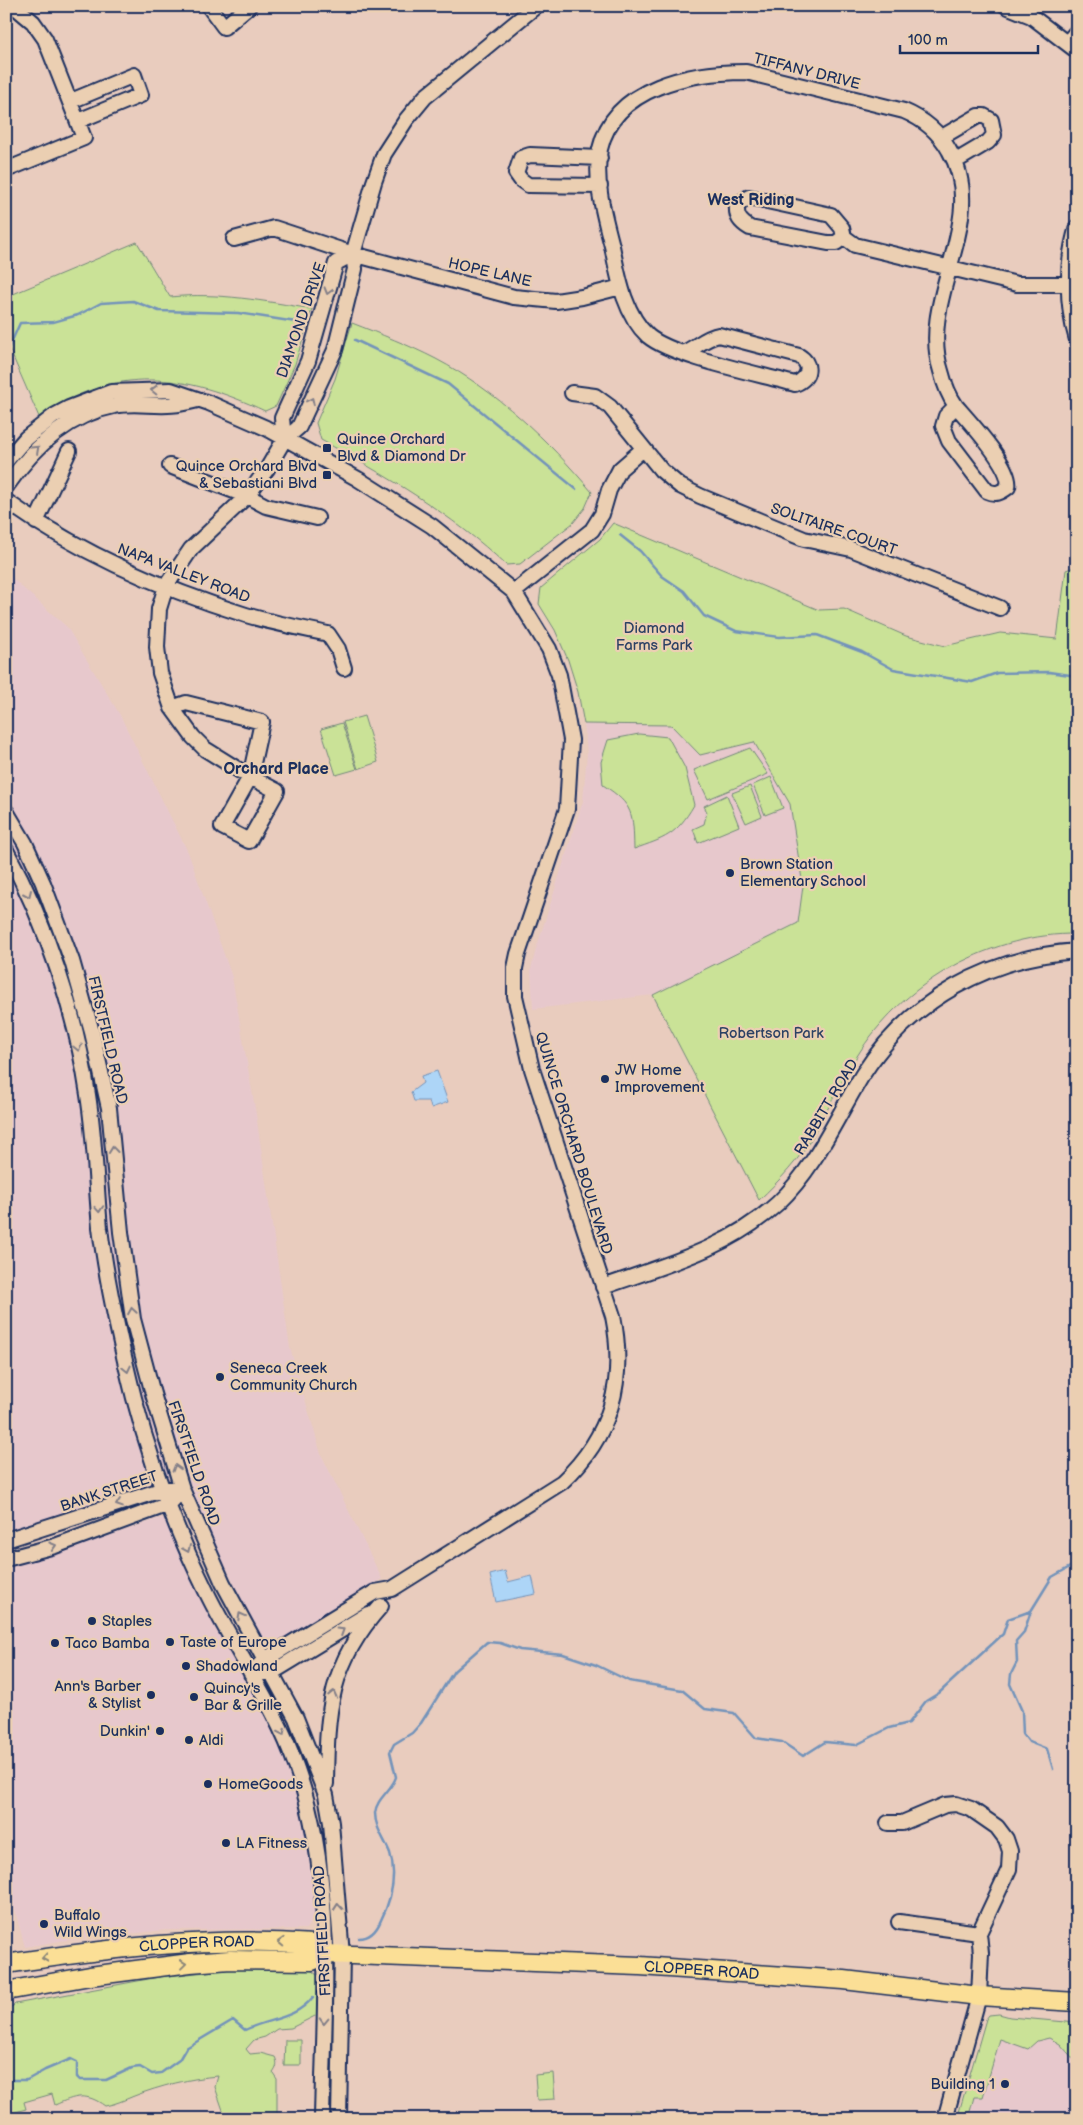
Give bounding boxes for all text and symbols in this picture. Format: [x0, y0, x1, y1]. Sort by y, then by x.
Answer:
scale bar [900, 22, 1038, 54]
text: 100 m [908, 31, 948, 50]
street label: TIFFANY DRIVE [751, 49, 862, 94]
district label: West Riding [708, 191, 794, 210]
street label: HOPE LANE [446, 254, 533, 291]
street label: DIAMOND DRIVE [273, 260, 330, 380]
one-way arrow [323, 286, 333, 295]
one-way arrow [150, 385, 158, 395]
one-way arrow [305, 397, 315, 406]
place label: Quince Orchard Blvd & Diamond Dr [337, 430, 466, 466]
marker: Quince Orchard Blvd & Diamond Dr [321, 442, 333, 454]
one-way arrow [31, 446, 40, 455]
place label: Quince Orchard Blvd & Sebastiani Blvd [176, 457, 317, 493]
marker: Quince Orchard Blvd & Sebastiani Blvd [321, 469, 333, 481]
street label: SOLITAIRE COURT [768, 499, 900, 560]
street label: NAPA VALLEY ROAD [115, 539, 253, 608]
park label: Diamond Farms Park [616, 619, 693, 655]
district label: Orchard Place [223, 760, 329, 779]
place label: Brown Station Elementary School [740, 855, 866, 891]
marker: Brown Station Elementary School [724, 867, 736, 879]
one-way arrow [21, 889, 32, 898]
street label: FIRSTFIELD ROAD [84, 974, 132, 1106]
park label: Robertson Park [718, 1024, 824, 1043]
street label: QUINCE ORCHARD BOULEVARD [531, 1030, 616, 1257]
one-way arrow [72, 1043, 83, 1052]
street label: RABBITT ROAD [790, 1056, 863, 1159]
place label: JW Home Improvement [615, 1061, 705, 1097]
marker: JW Home Improvement [599, 1073, 611, 1085]
one-way arrow [108, 1146, 119, 1154]
one-way arrow [93, 1205, 104, 1213]
one-way arrow [127, 1307, 138, 1315]
place label: Seneca Creek Community Church [230, 1359, 357, 1395]
one-way arrow [121, 1364, 132, 1373]
marker: Seneca Creek Community Church [214, 1371, 226, 1383]
street label: FIRSTFIELD ROAD [163, 1398, 224, 1528]
one-way arrow [171, 1464, 181, 1473]
street label: BANK STREET [58, 1467, 160, 1516]
one-way arrow [115, 1498, 123, 1508]
one-way arrow [49, 1542, 57, 1552]
one-way arrow [181, 1545, 191, 1553]
place label: Staples [102, 1612, 153, 1631]
one-way arrow [237, 1613, 247, 1622]
marker: Staples [86, 1615, 98, 1627]
one-way arrow [335, 1628, 344, 1638]
place label: Taste of Europe [180, 1633, 287, 1652]
place label: Taco Bamba [65, 1634, 150, 1653]
marker: Taste of Europe [164, 1636, 176, 1648]
marker: Taco Bamba [49, 1637, 61, 1649]
place label: Shadowland [196, 1657, 278, 1676]
marker: Shadowland [180, 1660, 192, 1672]
place label: Ann's Barber & Stylist [54, 1677, 142, 1713]
place label: Quincy's Bar & Grille [204, 1679, 282, 1715]
marker: Ann's Barber & Stylist [145, 1689, 157, 1701]
one-way arrow [327, 1690, 338, 1699]
marker: Quincy's Bar & Grille [188, 1691, 200, 1703]
place label: Dunkin' [100, 1722, 150, 1741]
marker: Dunkin' [154, 1725, 166, 1737]
one-way arrow [276, 1727, 286, 1736]
place label: Aldi [199, 1731, 224, 1750]
marker: Aldi [183, 1734, 195, 1746]
place label: HomeGoods [218, 1775, 304, 1794]
marker: HomeGoods [202, 1778, 214, 1790]
place label: LA Fitness [236, 1834, 308, 1853]
marker: LA Fitness [220, 1837, 232, 1849]
street label: FIRSTFIELD ROAD [310, 1865, 335, 1997]
one-way arrow [333, 1902, 344, 1910]
place label: Buffalo Wild Wings [54, 1906, 127, 1942]
marker: Buffalo Wild Wings [38, 1918, 50, 1930]
street label: CLOPPER ROAD [138, 1932, 255, 1957]
one-way arrow [277, 1937, 285, 1948]
one-way arrow [40, 1952, 49, 1962]
street label: CLOPPER ROAD [643, 1957, 760, 1984]
one-way arrow [180, 1959, 188, 1970]
one-way arrow [319, 2017, 330, 2025]
place label: Building 1 [931, 2075, 995, 2094]
marker: Building 1 [999, 2078, 1011, 2090]

